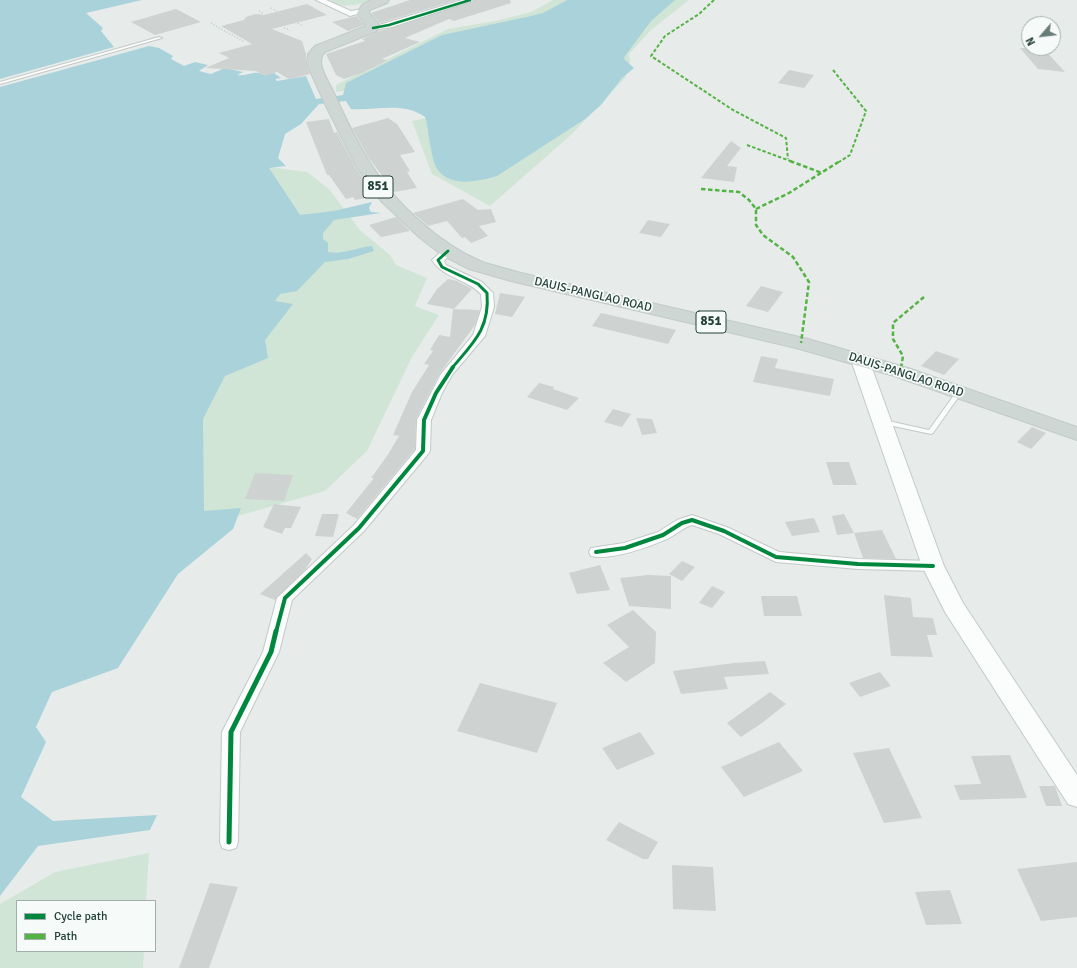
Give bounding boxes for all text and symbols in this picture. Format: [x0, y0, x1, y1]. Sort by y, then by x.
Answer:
north arrow [1021, 16, 1061, 56]
text: N [1023, 35, 1038, 48]
road number: 851 [363, 176, 393, 198]
street label: DAUIS-PANGLAO ROAD [533, 274, 653, 316]
road number: 851 [696, 311, 726, 333]
street label: DAUIS-PANGLAO ROAD [847, 350, 965, 400]
legend [16, 900, 156, 952]
text: Cycle path [54, 909, 107, 924]
text: Path [54, 929, 77, 944]

